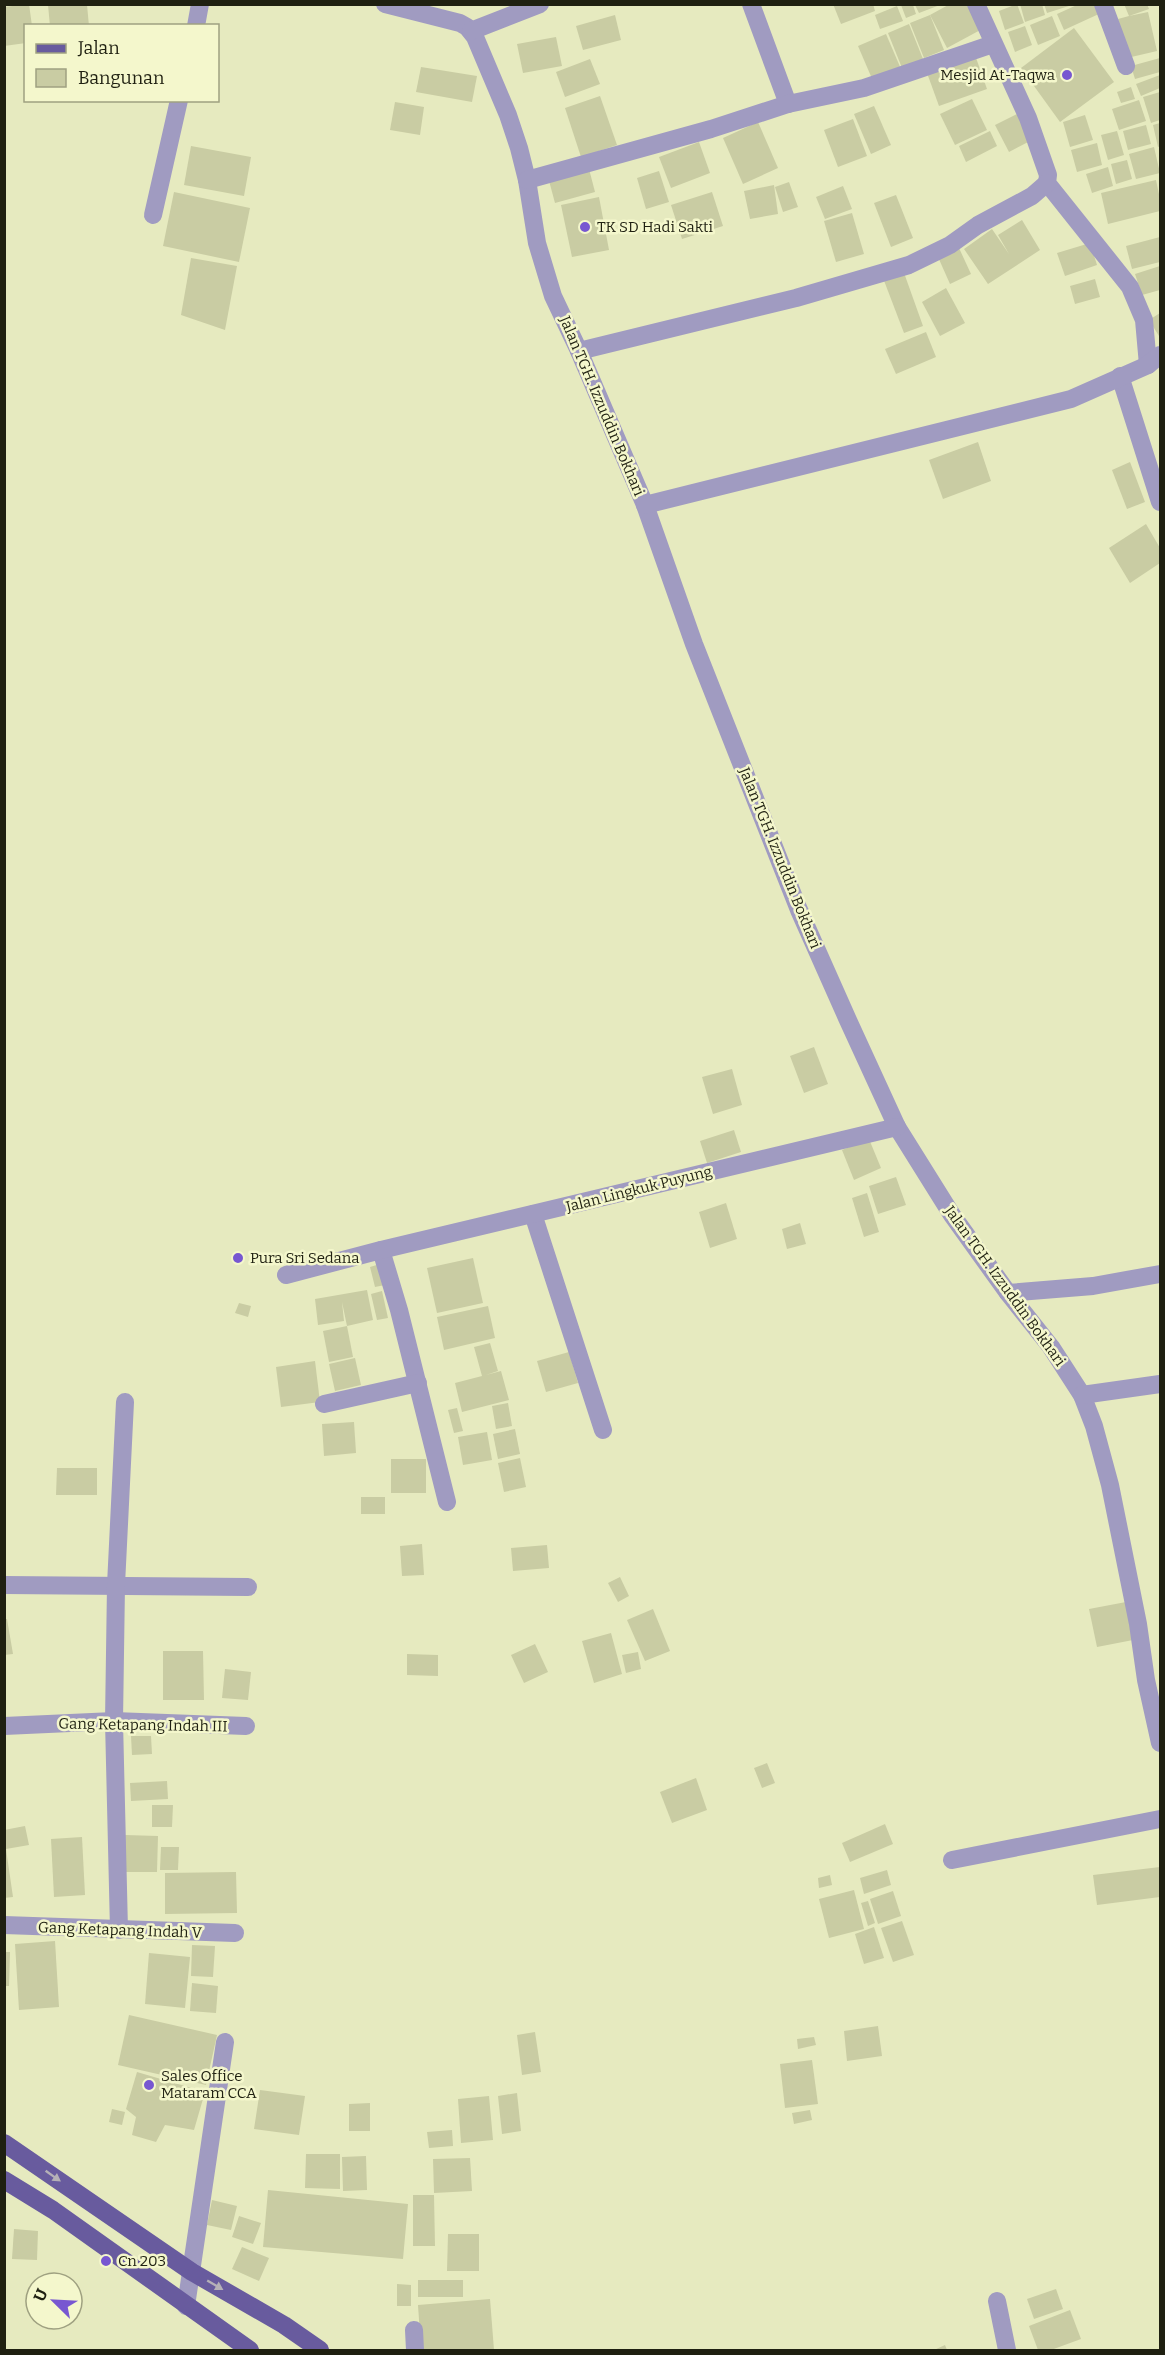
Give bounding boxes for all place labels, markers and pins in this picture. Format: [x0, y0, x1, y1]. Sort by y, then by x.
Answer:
place label: Mesjid At-Taqwa [940, 66, 1055, 84]
marker: Mesjid At-Taqwa [1060, 68, 1074, 82]
place label: TK SD Hadi Sakti [597, 218, 713, 236]
marker: TK SD Hadi Sakti [578, 220, 592, 234]
place label: Pura Sri Sedana [250, 1249, 359, 1267]
marker: Pura Sri Sedana [231, 1251, 245, 1265]
place label: Sales Office Mataram CCA [161, 2067, 257, 2102]
marker: Sales Office Mataram CCA [142, 2078, 156, 2092]
place label: Cn 203 [118, 2252, 166, 2270]
marker: Cn 203 [99, 2254, 113, 2268]

